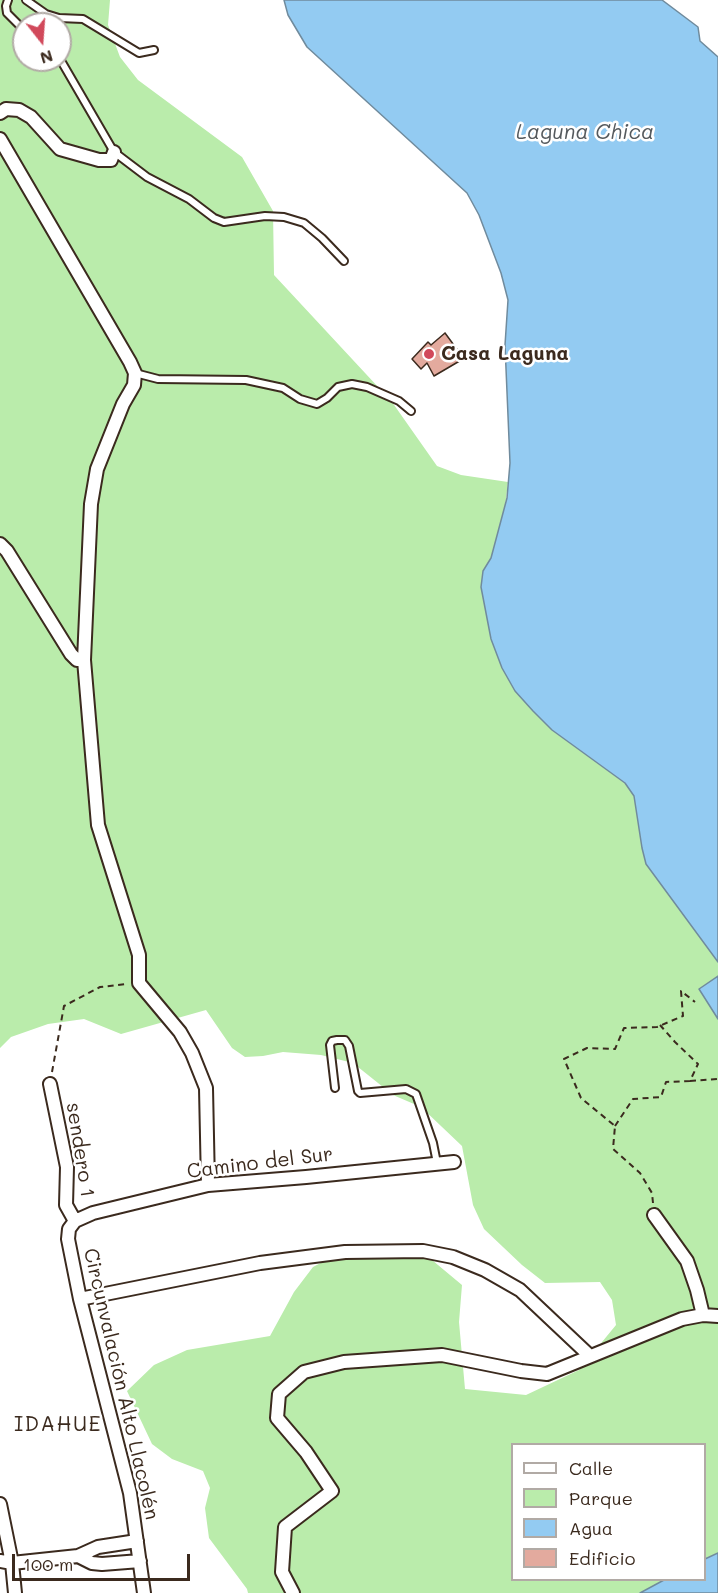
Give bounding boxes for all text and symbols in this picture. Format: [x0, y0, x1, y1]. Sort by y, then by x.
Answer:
north arrow [12, 12, 72, 72]
text: N [38, 46, 56, 70]
water label: Laguna Chica [516, 120, 654, 146]
place label: Casa Laguna [441, 342, 569, 366]
marker: Casa Laguna [422, 347, 436, 361]
street label: sendero 1 [61, 1101, 99, 1199]
street label: Camino del Sur [186, 1142, 334, 1184]
street label: Circunvalación Alto Llacolén [78, 1246, 164, 1522]
district label: IDAHUE [14, 1412, 102, 1438]
legend [511, 1443, 706, 1581]
text: Calle [569, 1456, 613, 1480]
text: Parque [569, 1486, 633, 1510]
text: Agua [569, 1516, 613, 1540]
scale bar [15, 1542, 194, 1580]
text: Edificio [569, 1546, 636, 1570]
text: 100 m [23, 1552, 73, 1576]

